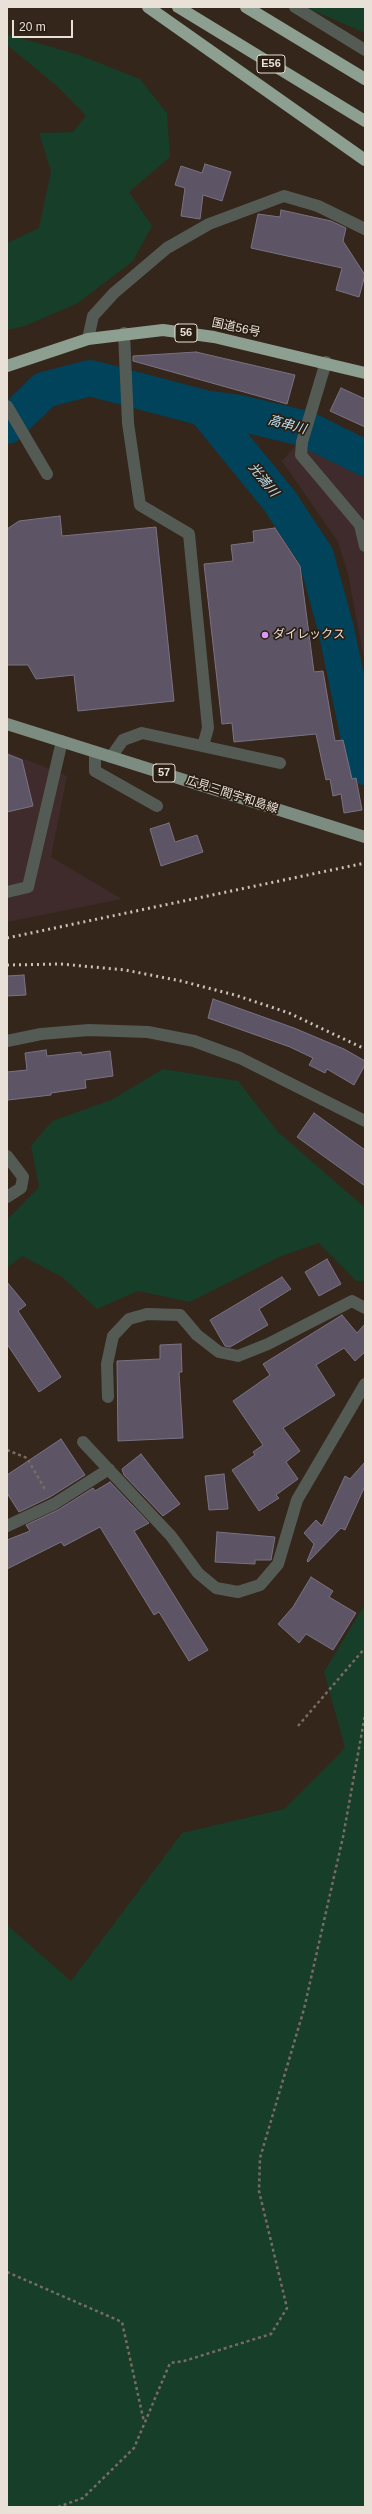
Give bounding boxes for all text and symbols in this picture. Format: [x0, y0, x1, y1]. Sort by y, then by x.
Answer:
scale bar [14, 12, 75, 38]
text: 20 m [19, 20, 46, 34]
road number: E56 [257, 55, 285, 73]
street label: 国道56号 [210, 316, 262, 340]
road number: 56 [175, 324, 197, 342]
water label: 高串川 [266, 412, 308, 438]
water label: 光満川 [245, 460, 281, 500]
place label: ダイレックス [273, 628, 345, 642]
marker: ダイレックス [260, 630, 270, 640]
road number: 57 [153, 764, 175, 782]
street label: 広見三間宇和島線 [184, 773, 280, 817]

